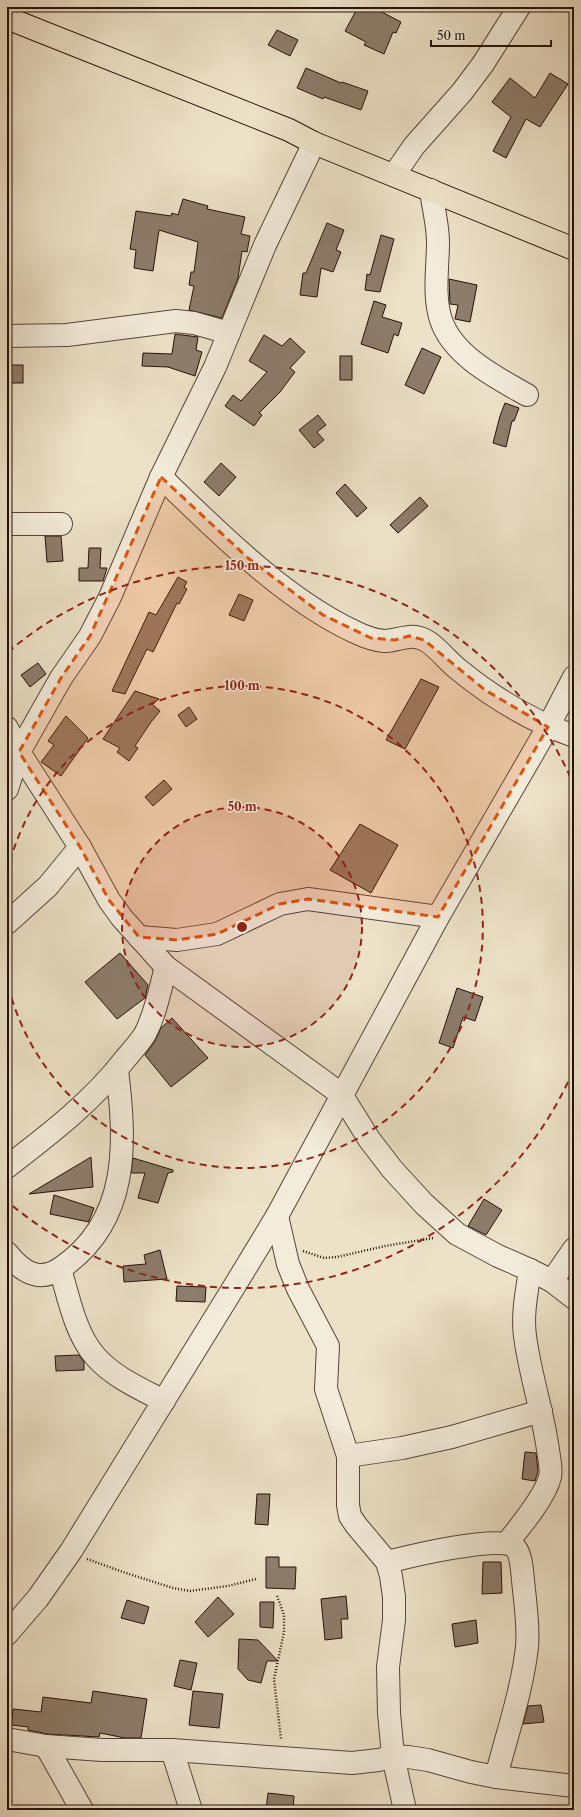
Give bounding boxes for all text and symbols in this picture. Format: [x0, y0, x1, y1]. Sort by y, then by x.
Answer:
scale bar [431, 22, 551, 48]
text: 50 m [437, 28, 466, 43]
text: 150 m [225, 558, 259, 573]
text: 100 m [224, 678, 260, 693]
text: 50 m [227, 799, 257, 814]
centre of rings [235, 920, 249, 934]

